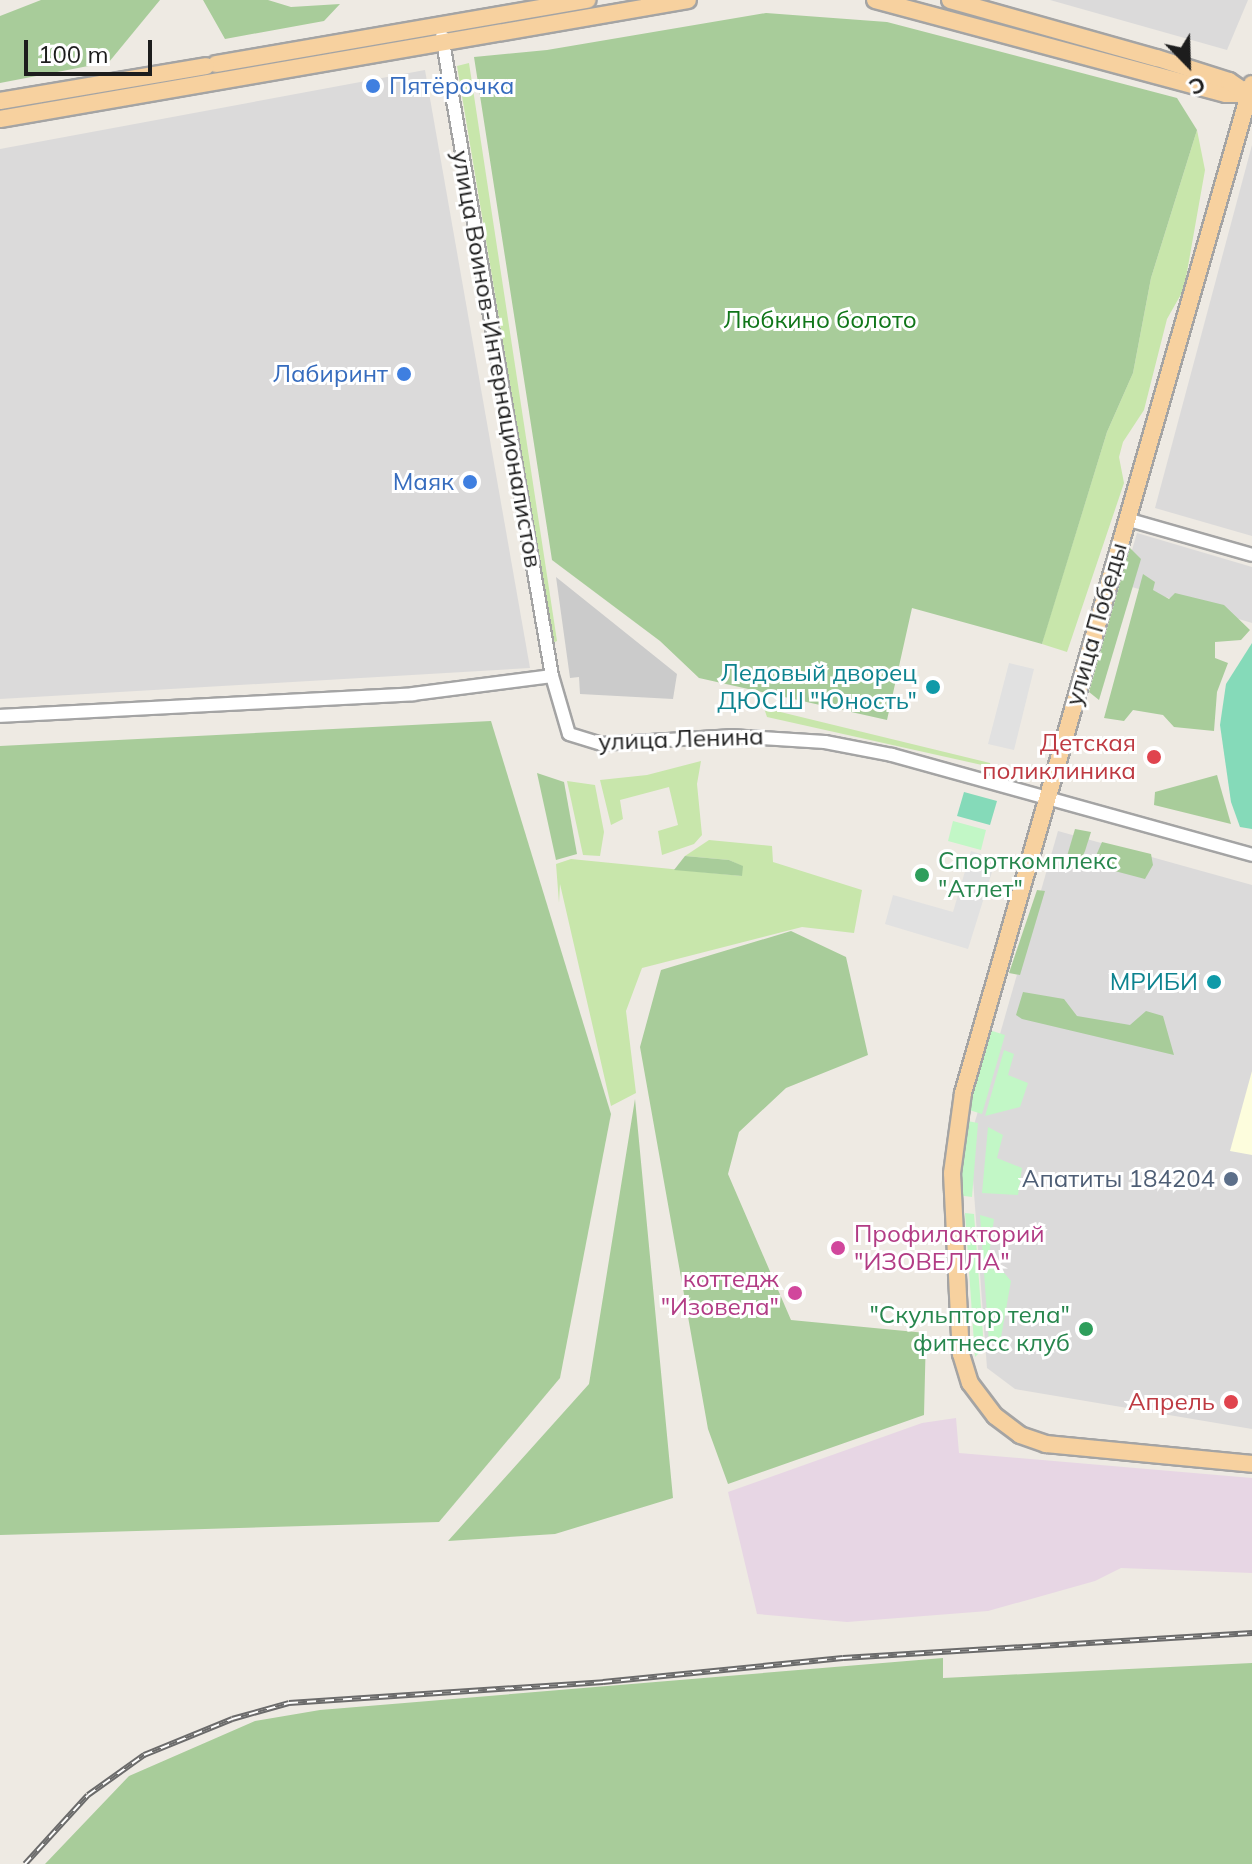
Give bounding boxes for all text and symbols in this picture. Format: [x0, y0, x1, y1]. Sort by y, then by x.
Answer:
scale bar [28, 24, 156, 74]
north arrow [1148, 24, 1228, 104]
text: 100 m [38, 39, 109, 69]
text: С [1185, 70, 1210, 102]
place label: Пятёрочка [389, 72, 514, 100]
marker: Пятёрочка [364, 77, 382, 95]
street label: улица Воинов-Интернационалистов [446, 148, 548, 570]
park label: Любкино болото [723, 306, 917, 334]
place label: Лабиринт [273, 360, 388, 388]
marker: Лабиринт [395, 365, 413, 383]
place label: Маяк [393, 468, 454, 496]
marker: Маяк [461, 473, 479, 491]
street label: улица Победы [1059, 539, 1133, 709]
place label: Ледовый дворец ДЮСШ "Юность" [717, 659, 917, 715]
marker: Ледовый дворец ДЮСШ "Юность" [924, 678, 942, 696]
street label: улица Ленина [598, 722, 764, 756]
place label: Детская поликлиника [982, 729, 1136, 785]
marker: Детская поликлиника [1143, 746, 1165, 768]
place label: Спорткомплекс "Атлет" [938, 847, 1118, 903]
marker: Спорткомплекс "Атлет" [913, 866, 931, 884]
place label: МРИБИ [1110, 968, 1198, 996]
marker: МРИБИ [1205, 973, 1223, 991]
place label: Апатиты 184204 [1022, 1165, 1215, 1193]
marker: Апатиты 184204 [1222, 1170, 1240, 1188]
place label: Профилакторий "ИЗОВЕЛЛА" [854, 1220, 1044, 1276]
marker: Профилакторий "ИЗОВЕЛЛА" [829, 1239, 847, 1257]
place label: коттедж "Изовела" [661, 1265, 779, 1321]
marker: коттедж "Изовела" [786, 1284, 804, 1302]
place label: "Скульптор тела" фитнесс клуб [869, 1301, 1070, 1357]
marker: "Скульптор тела" фитнесс клуб [1077, 1320, 1095, 1338]
place label: Апрель [1128, 1388, 1215, 1416]
marker: Апрель [1222, 1393, 1240, 1411]

